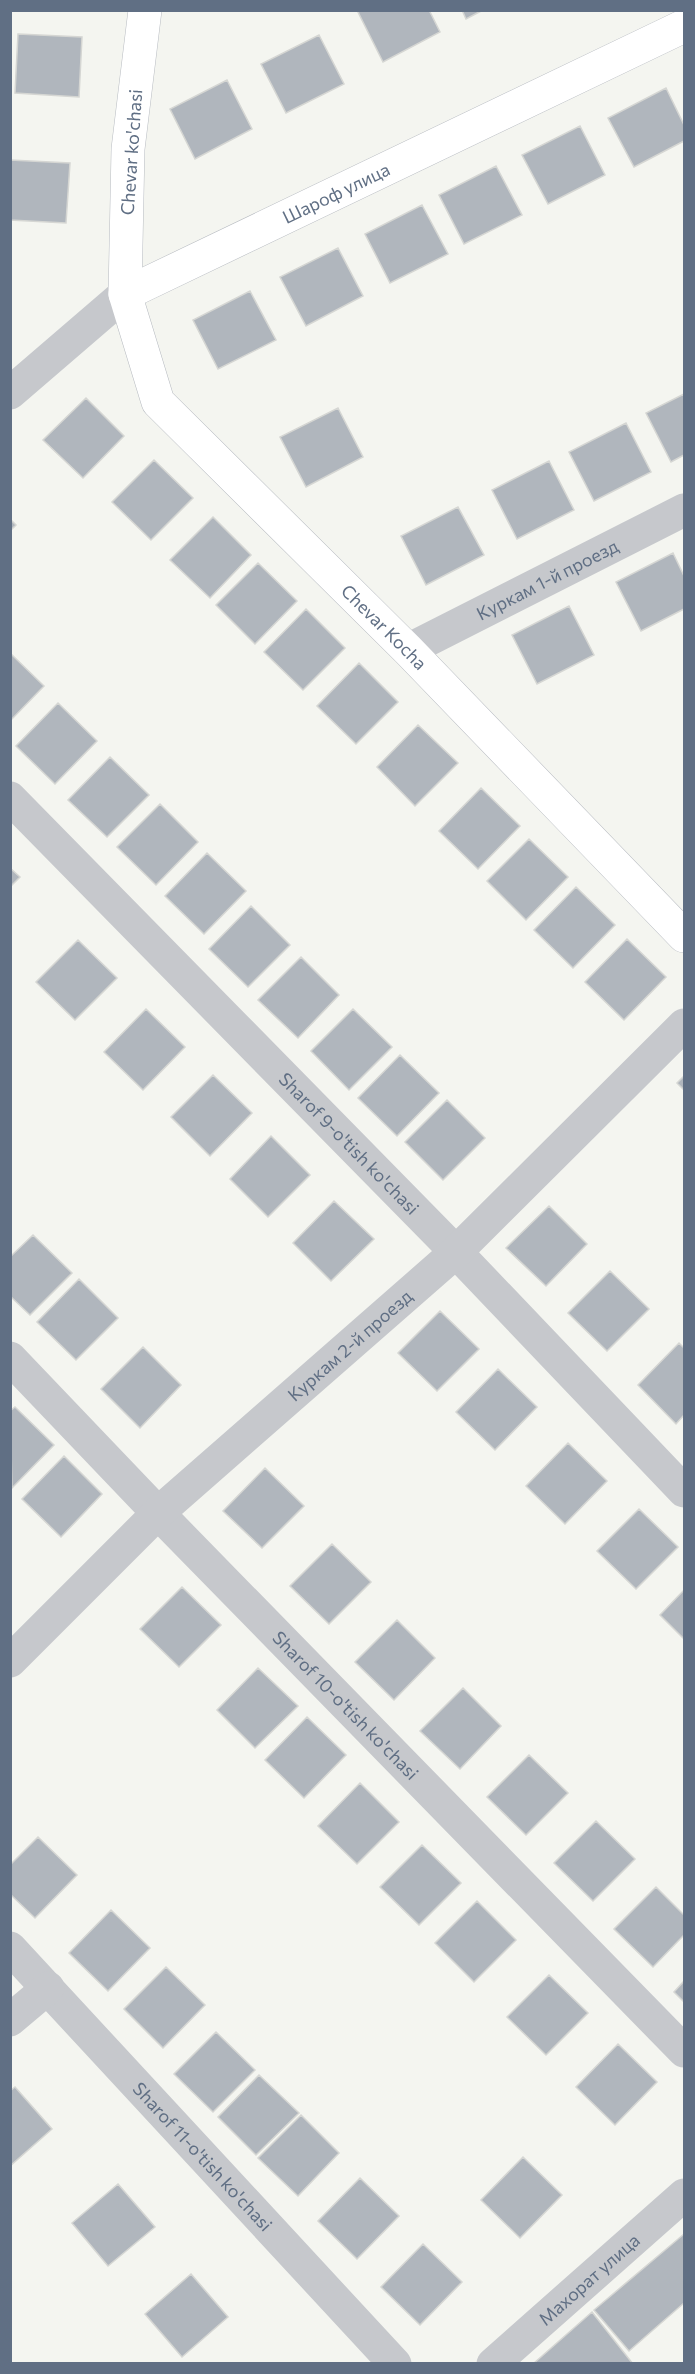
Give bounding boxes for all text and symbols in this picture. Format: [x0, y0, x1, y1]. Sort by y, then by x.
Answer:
street label: Chevar ko'chasi [116, 88, 146, 216]
street label: Шароф улица [279, 158, 393, 228]
street label: Куркам 1-й проезд [473, 534, 622, 625]
street label: Chevar Kocha [337, 579, 432, 674]
street label: Sharof 9-o'tish ko'chasi [275, 1068, 424, 1219]
street label: Куркам 2-й проезд [283, 1284, 417, 1406]
street label: Sharof 10-o'tish ko'chasi [268, 1626, 423, 1784]
street label: Sharof 11-o'tish ko'chasi [129, 2077, 277, 2236]
street label: Махорат улица [534, 2229, 644, 2330]

